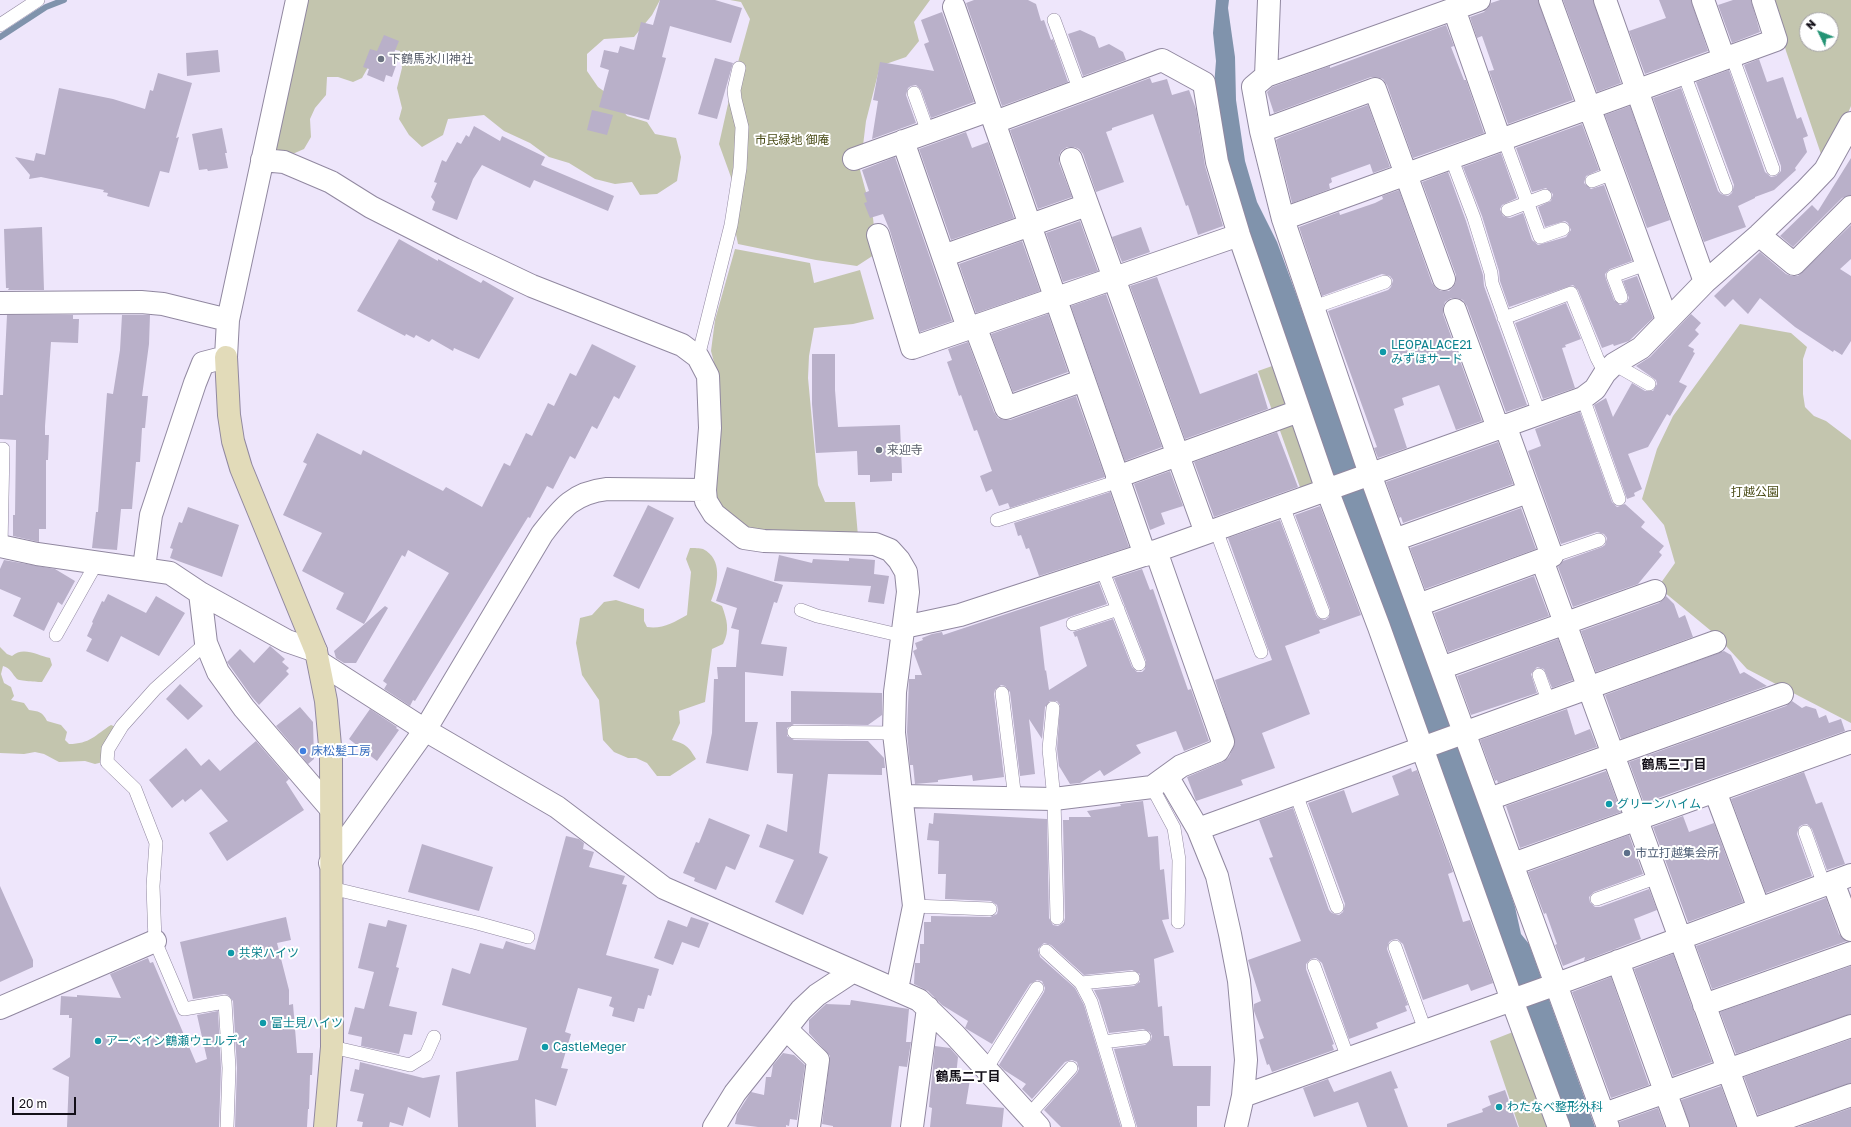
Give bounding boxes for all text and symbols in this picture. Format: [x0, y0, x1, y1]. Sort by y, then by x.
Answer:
north arrow [1799, 12, 1839, 52]
text: N [1803, 17, 1818, 32]
place label: 下鶴馬氷川神社 [389, 52, 473, 66]
marker: 下鶴馬氷川神社 [376, 54, 386, 64]
park label: 市民緑地 御庵 [755, 133, 829, 147]
place label: LEOPALACE21 みずほサード [1391, 338, 1472, 366]
marker: LEOPALACE21 みずほサード [1378, 347, 1388, 357]
place label: 来迎寺 [887, 443, 923, 457]
marker: 来迎寺 [874, 445, 884, 455]
park label: 打越公園 [1731, 485, 1779, 499]
place label: 床松髪工房 [311, 744, 371, 758]
marker: 床松髪工房 [298, 746, 308, 756]
district label: 鶴馬三丁目 [1642, 757, 1706, 773]
place label: グリーンハイム [1617, 797, 1701, 811]
marker: グリーンハイム [1604, 799, 1614, 809]
place label: 市立打越集会所 [1635, 846, 1719, 860]
marker: 市立打越集会所 [1622, 848, 1632, 858]
place label: 共栄ハイツ [239, 946, 299, 960]
marker: 共栄ハイツ [226, 948, 236, 958]
place label: 富士見ハイツ [271, 1016, 343, 1030]
marker: 富士見ハイツ [258, 1018, 268, 1028]
place label: アーベイン鶴瀬ウェルディ [106, 1034, 249, 1048]
marker: アーベイン鶴瀬ウェルディ [93, 1036, 103, 1046]
place label: CastleMeger [553, 1040, 626, 1054]
marker: CastleMeger [540, 1042, 550, 1052]
district label: 鶴馬二丁目 [936, 1069, 1000, 1085]
scale bar [14, 1089, 78, 1115]
text: 20 m [19, 1096, 47, 1111]
place label: わたなべ整形外科 [1507, 1100, 1603, 1114]
marker: わたなべ整形外科 [1494, 1102, 1504, 1112]

